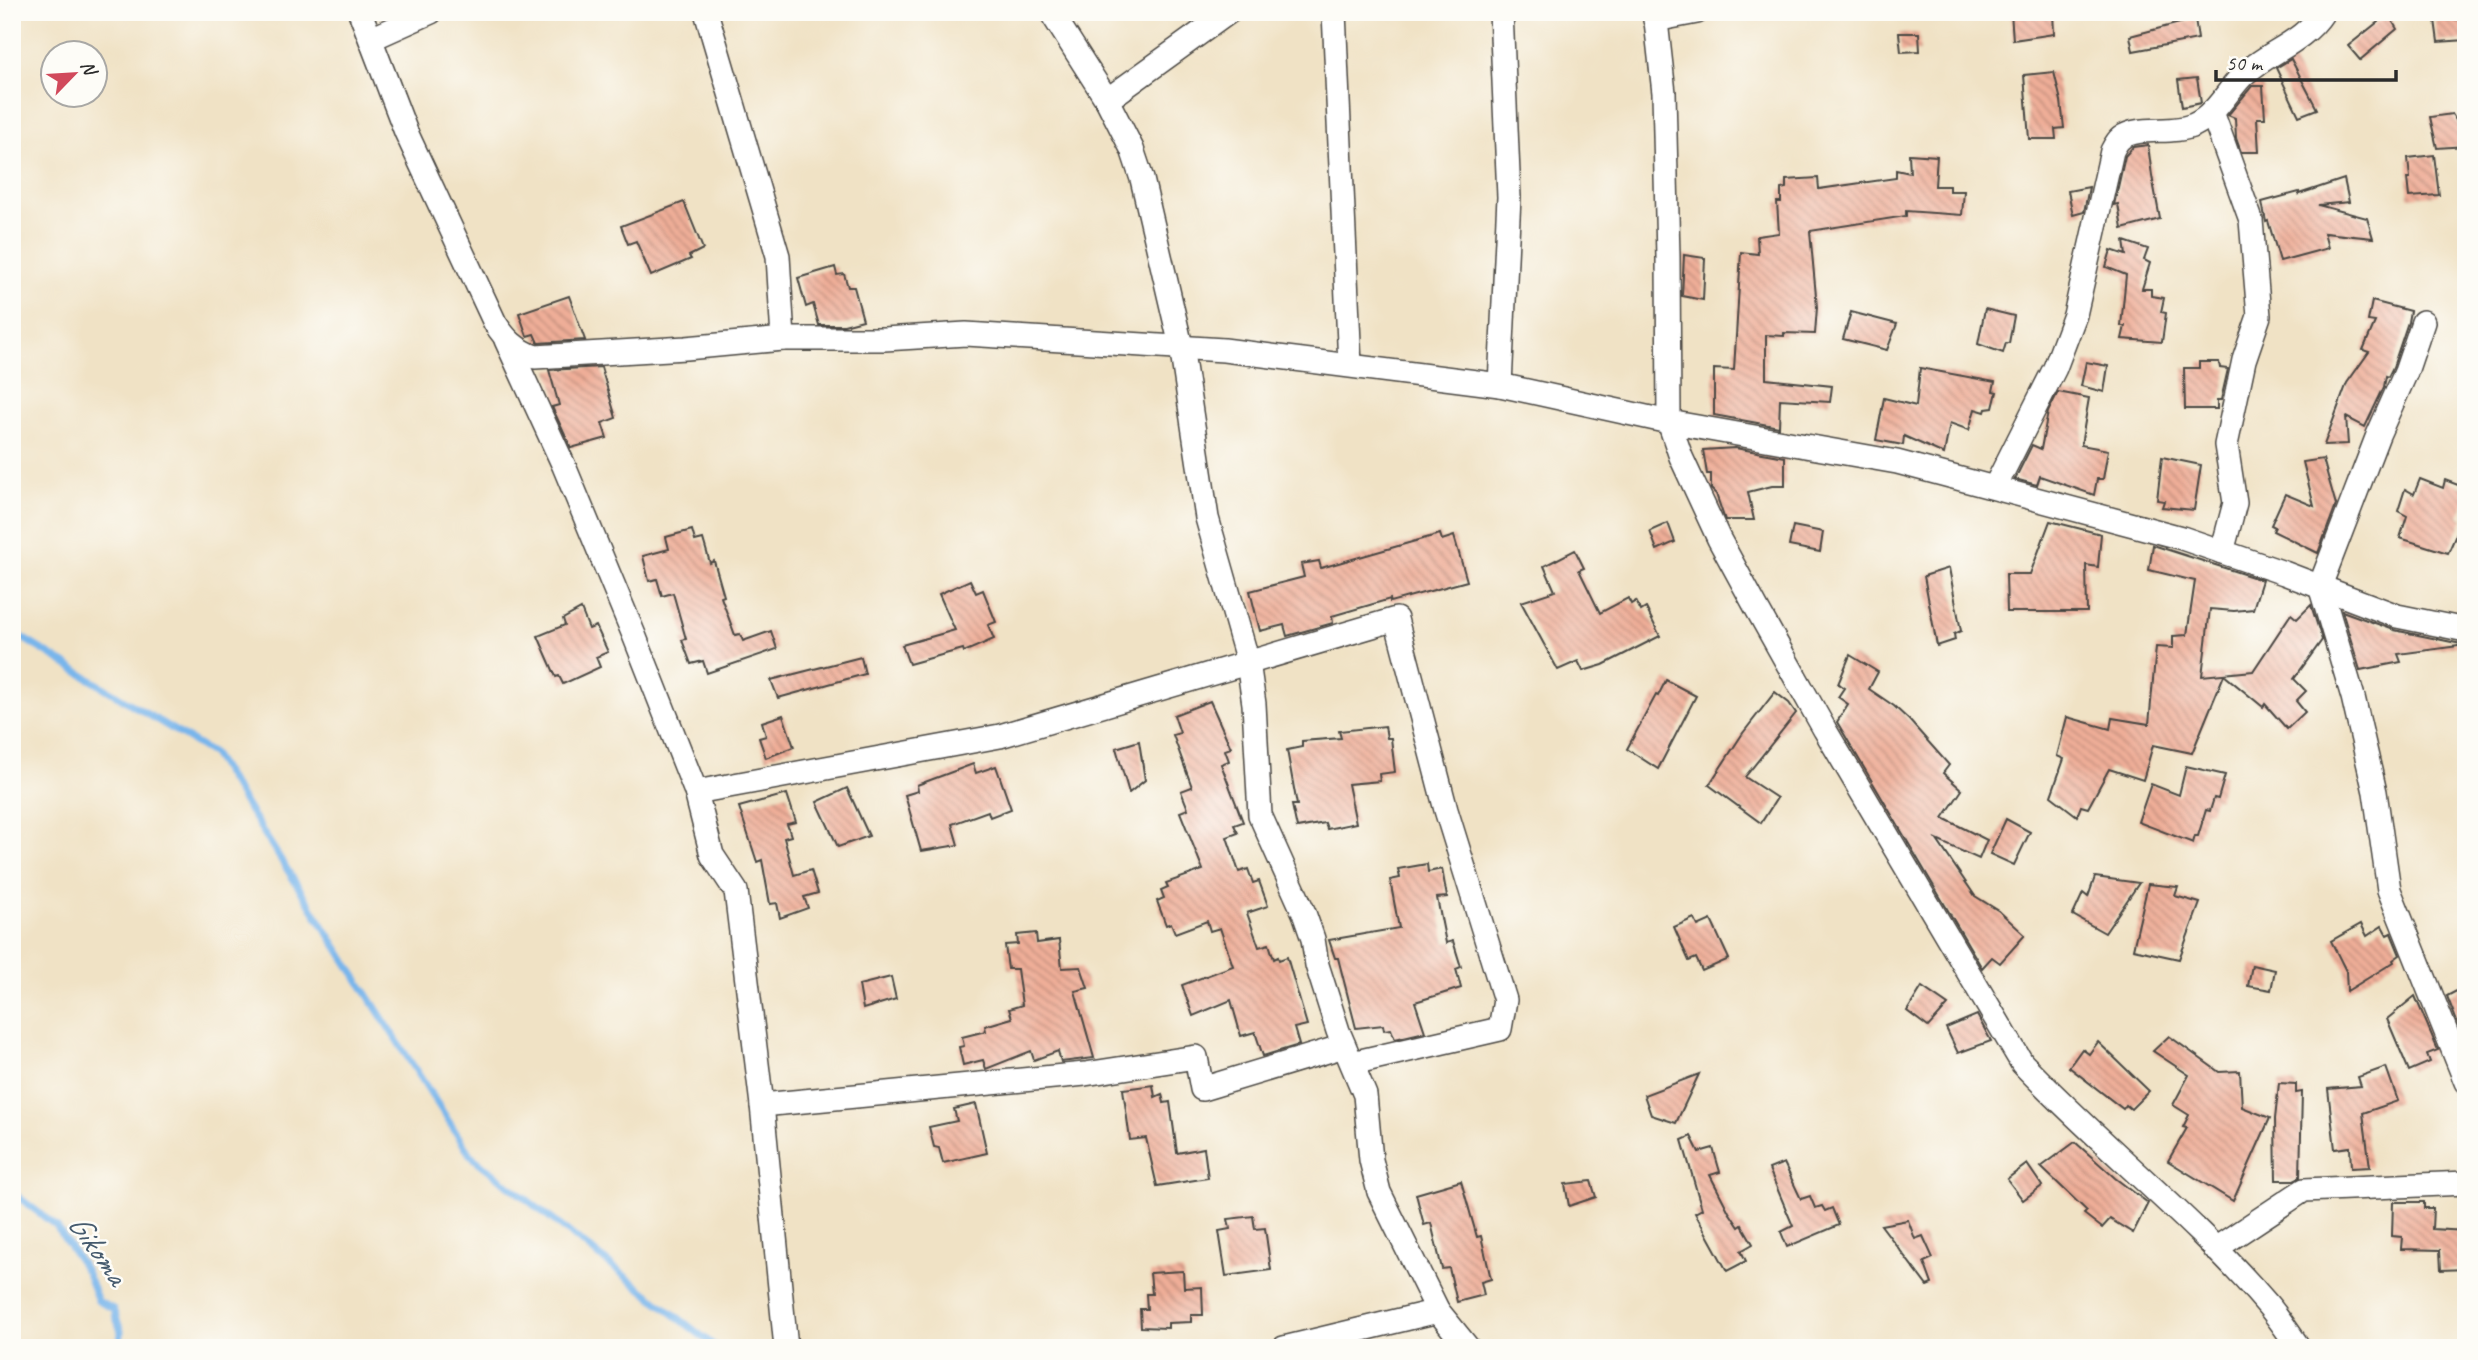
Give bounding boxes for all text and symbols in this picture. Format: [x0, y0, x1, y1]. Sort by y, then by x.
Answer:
north arrow [38, 38, 108, 108]
scale bar [2216, 38, 2396, 82]
text: 50 m [2226, 50, 2264, 76]
text: N [75, 57, 103, 81]
water label: Gikoma [59, 1205, 139, 1296]

